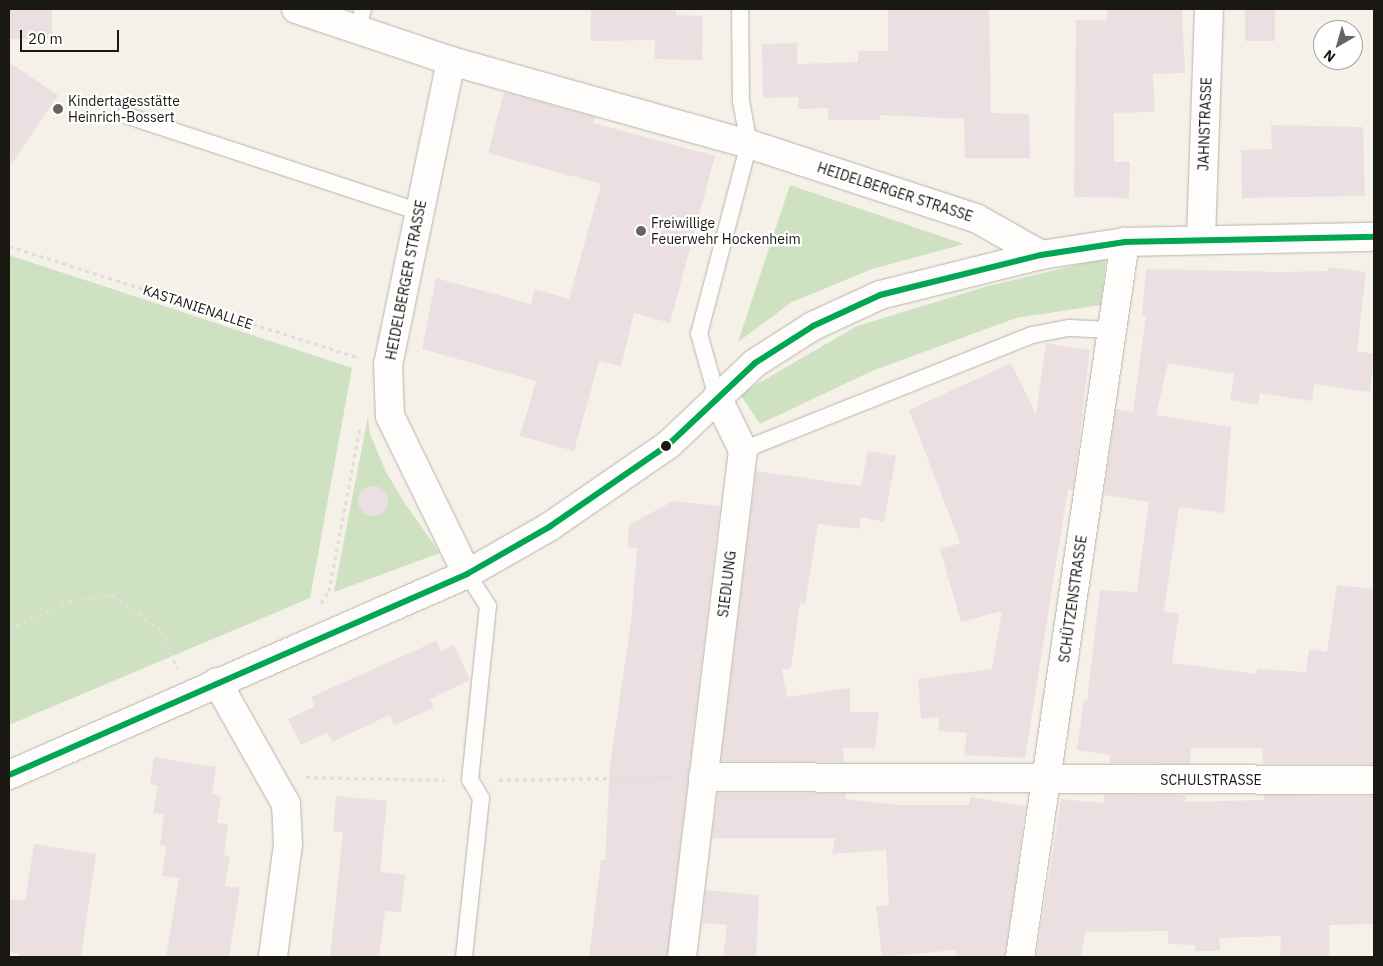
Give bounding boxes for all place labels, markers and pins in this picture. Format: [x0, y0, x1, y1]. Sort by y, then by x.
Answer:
place label: Kindertagesstätte Heinrich-Bossert [68, 93, 180, 125]
marker: Kindertagesstätte Heinrich-Bossert [52, 103, 64, 115]
place label: Freiwillige Feuerwehr Hockenheim [651, 215, 801, 248]
marker: Freiwillige Feuerwehr Hockenheim [635, 225, 647, 237]
unlabelled marker [661, 441, 671, 451]

